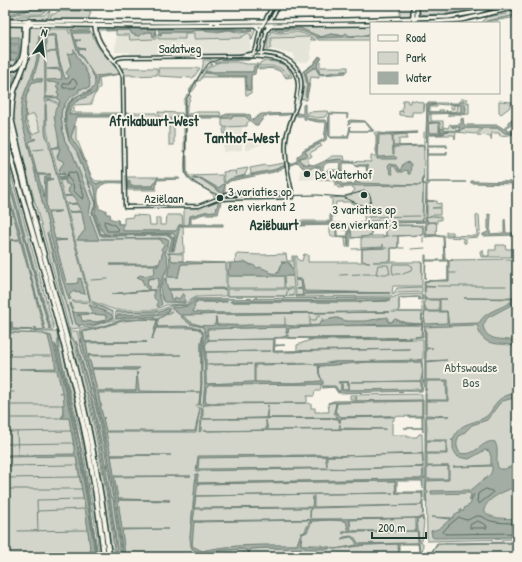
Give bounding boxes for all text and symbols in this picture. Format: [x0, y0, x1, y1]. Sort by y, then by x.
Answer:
north arrow [22, 22, 62, 62]
legend [370, 22, 500, 94]
text: N [40, 25, 49, 40]
text: Road [406, 29, 426, 46]
street label: Sadatweg [159, 39, 202, 57]
text: Park [406, 49, 426, 66]
text: Water [406, 69, 432, 86]
district label: Afrikabuurt-West [110, 111, 200, 130]
district label: Tanthof-West [204, 127, 280, 148]
place label: De Waterhof [315, 165, 373, 183]
marker: De Waterhof [302, 169, 312, 179]
place label: 3 variaties op een vierkant 2 [228, 182, 295, 215]
street label: Aziëlaan [144, 189, 184, 207]
marker: 3 variaties op een vierkant 3 [359, 190, 369, 200]
marker: 3 variaties op een vierkant 2 [215, 193, 225, 203]
place label: 3 variaties op een vierkant 3 [330, 200, 398, 233]
district label: Aziëbuurt [250, 215, 300, 234]
park label: Abtswoudse Bos [445, 358, 497, 391]
scale bar [372, 514, 426, 540]
text: 200 m [378, 519, 405, 536]

